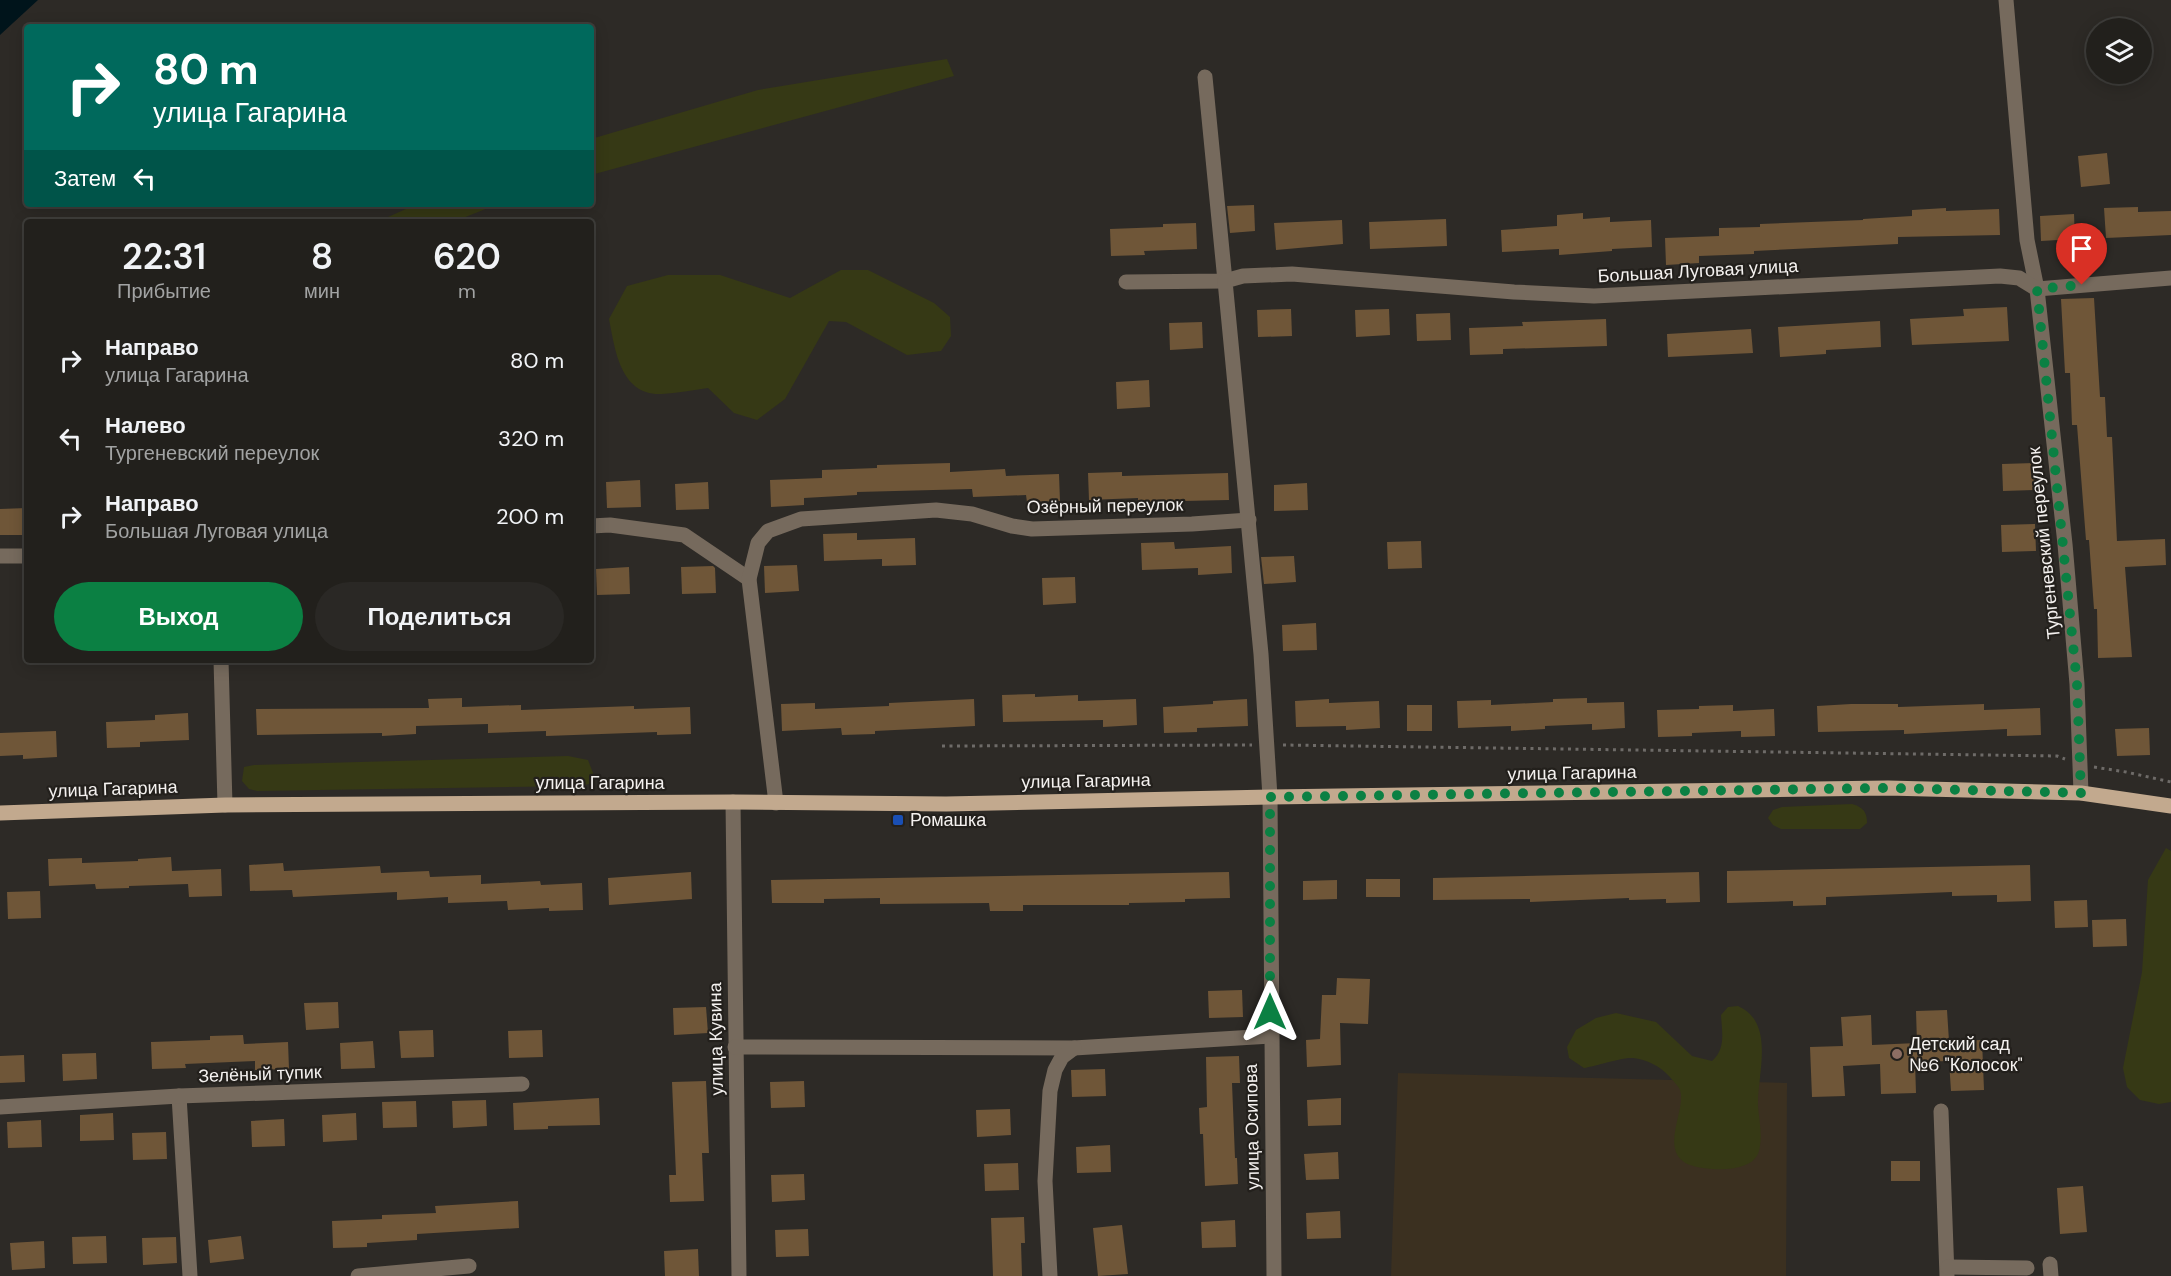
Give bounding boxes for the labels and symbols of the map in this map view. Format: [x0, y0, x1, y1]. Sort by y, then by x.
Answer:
pin [2056, 223, 2107, 285]
street label: Большая Луговая улица [1597, 254, 1800, 288]
street label: Тургеневский переулок [2022, 446, 2066, 640]
street label: Озёрный переулок [1026, 493, 1184, 519]
street label: улица Гагарина [1507, 760, 1638, 786]
street label: улица Гагарина [1021, 768, 1152, 794]
street label: улица Гагарина [535, 771, 666, 795]
street label: улица Гагарина [48, 775, 179, 803]
place label: Ромашка [910, 808, 987, 832]
marker: Ромашка [891, 813, 905, 827]
position arrow [1238, 980, 1302, 1044]
street label: улица Кувина [703, 981, 729, 1096]
place label: Детский сад №6 "Колосок" [1909, 1032, 2023, 1077]
marker: Детский сад №6 "Колосок" [1890, 1047, 1904, 1061]
street label: Зелёный тупик [198, 1060, 322, 1088]
street label: улица Осипова [1239, 1063, 1265, 1190]

